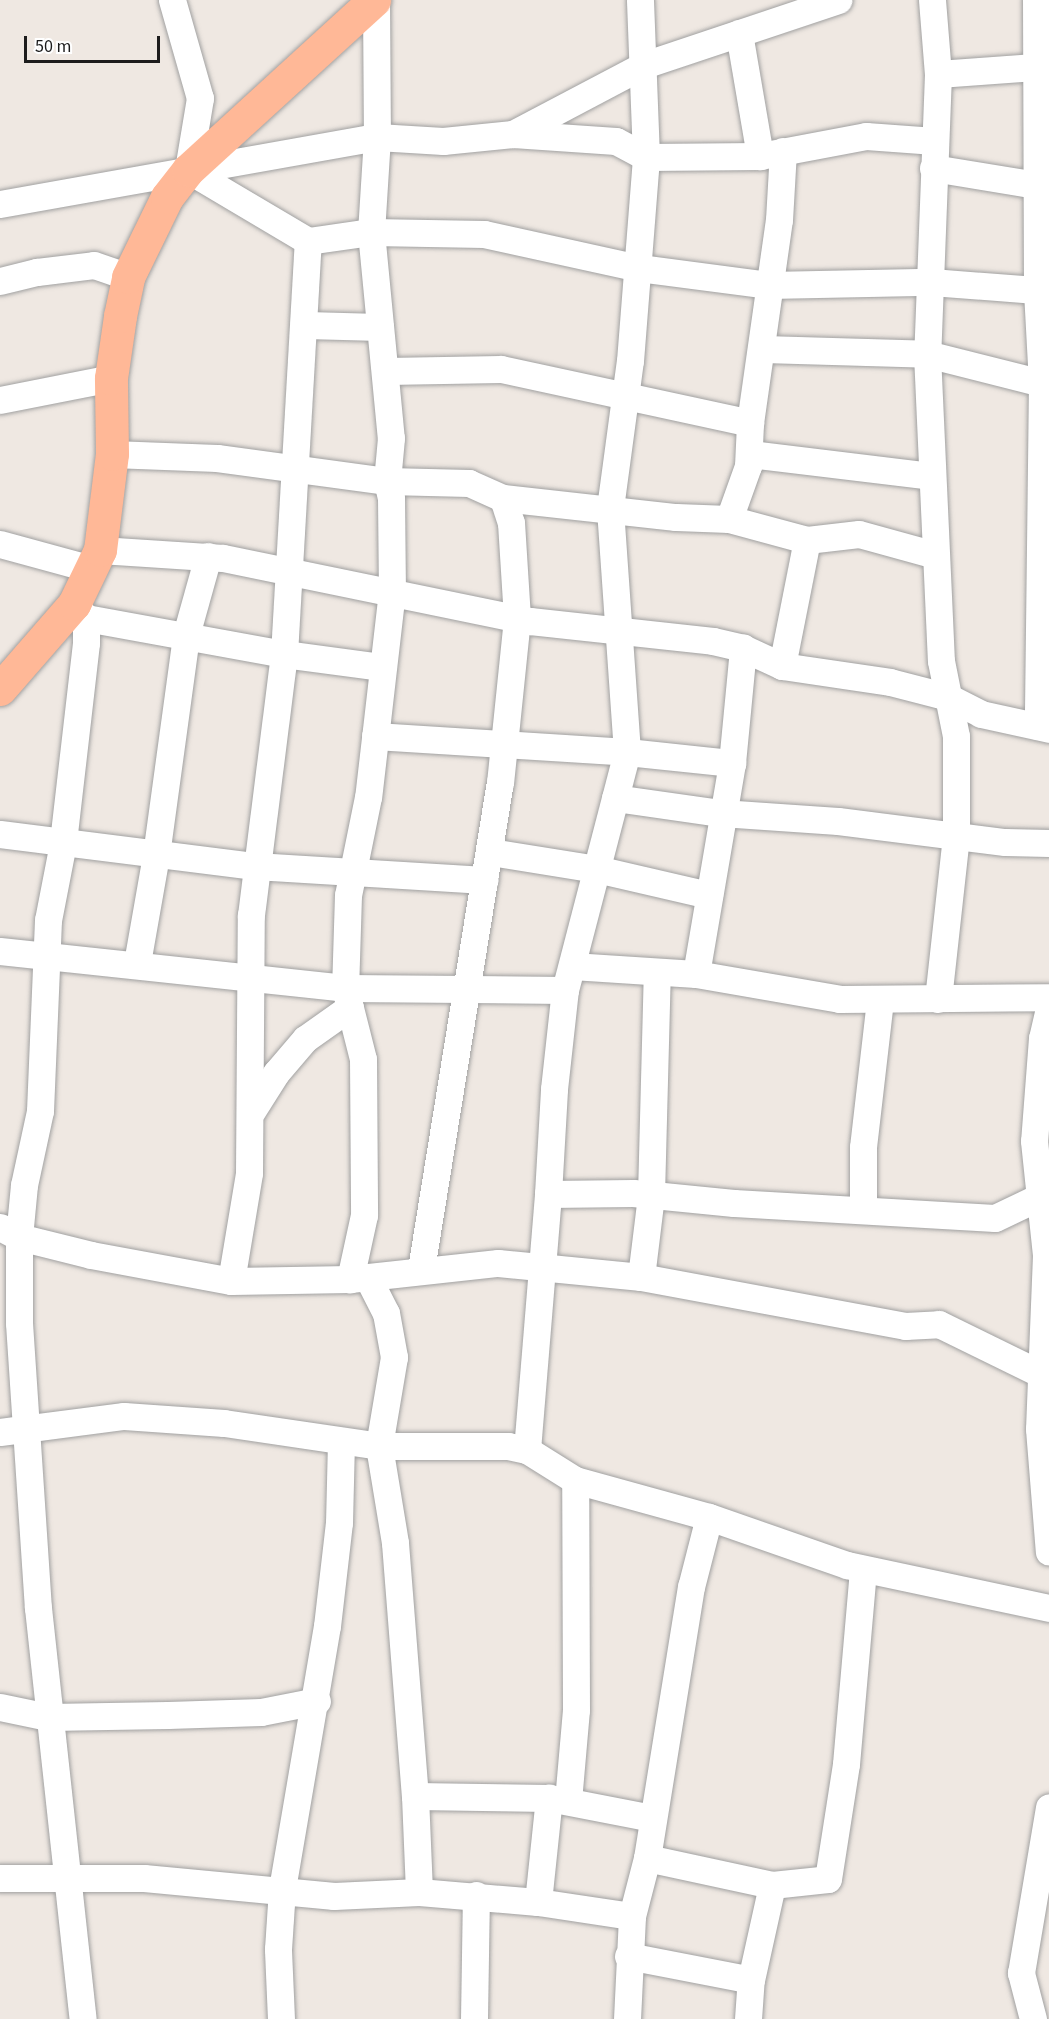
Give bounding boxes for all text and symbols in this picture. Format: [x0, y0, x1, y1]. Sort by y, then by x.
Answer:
scale bar [27, 24, 164, 62]
text: 50 m [35, 34, 71, 59]

